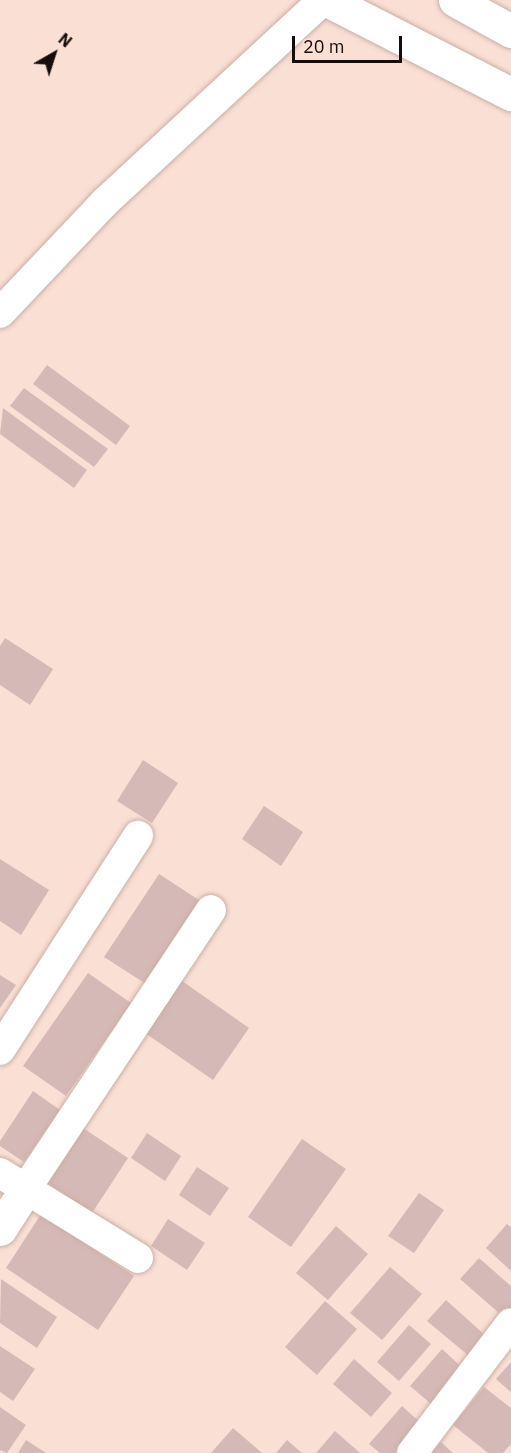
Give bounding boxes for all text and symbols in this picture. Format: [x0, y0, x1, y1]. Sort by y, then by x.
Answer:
north arrow [24, 24, 84, 84]
scale bar [295, 24, 404, 62]
text: N [55, 29, 76, 51]
text: 20 m [303, 35, 345, 58]

